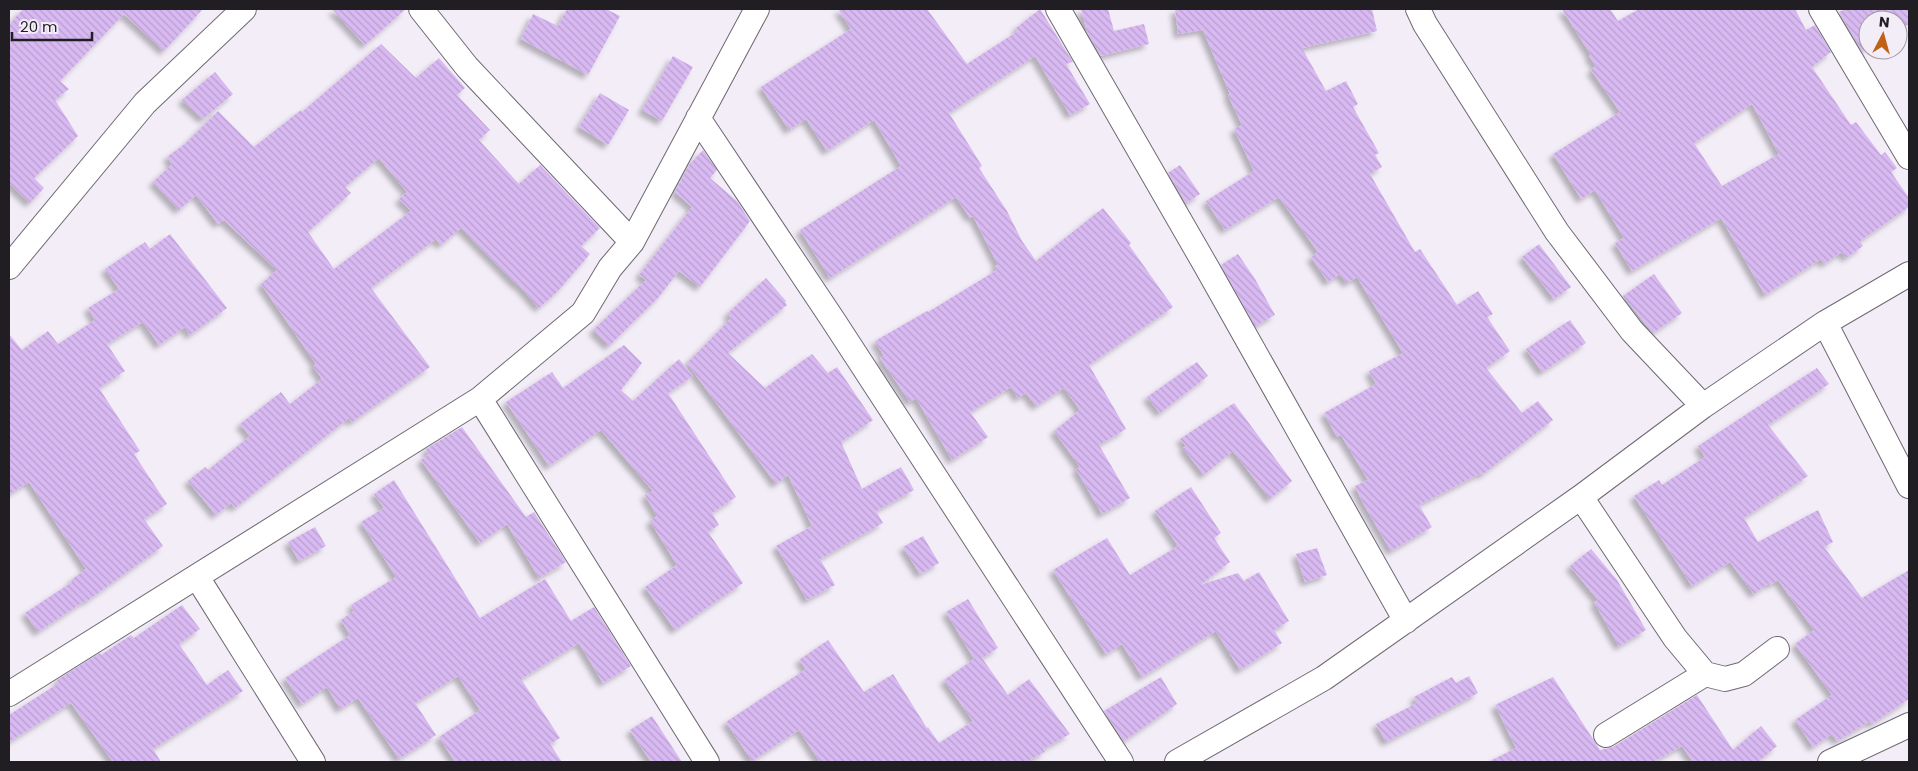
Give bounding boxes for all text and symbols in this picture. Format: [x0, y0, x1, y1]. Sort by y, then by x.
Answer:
scale bar [12, 10, 92, 42]
north arrow [1858, 10, 1908, 60]
text: N [1878, 12, 1891, 33]
text: 20 m [20, 16, 58, 37]

